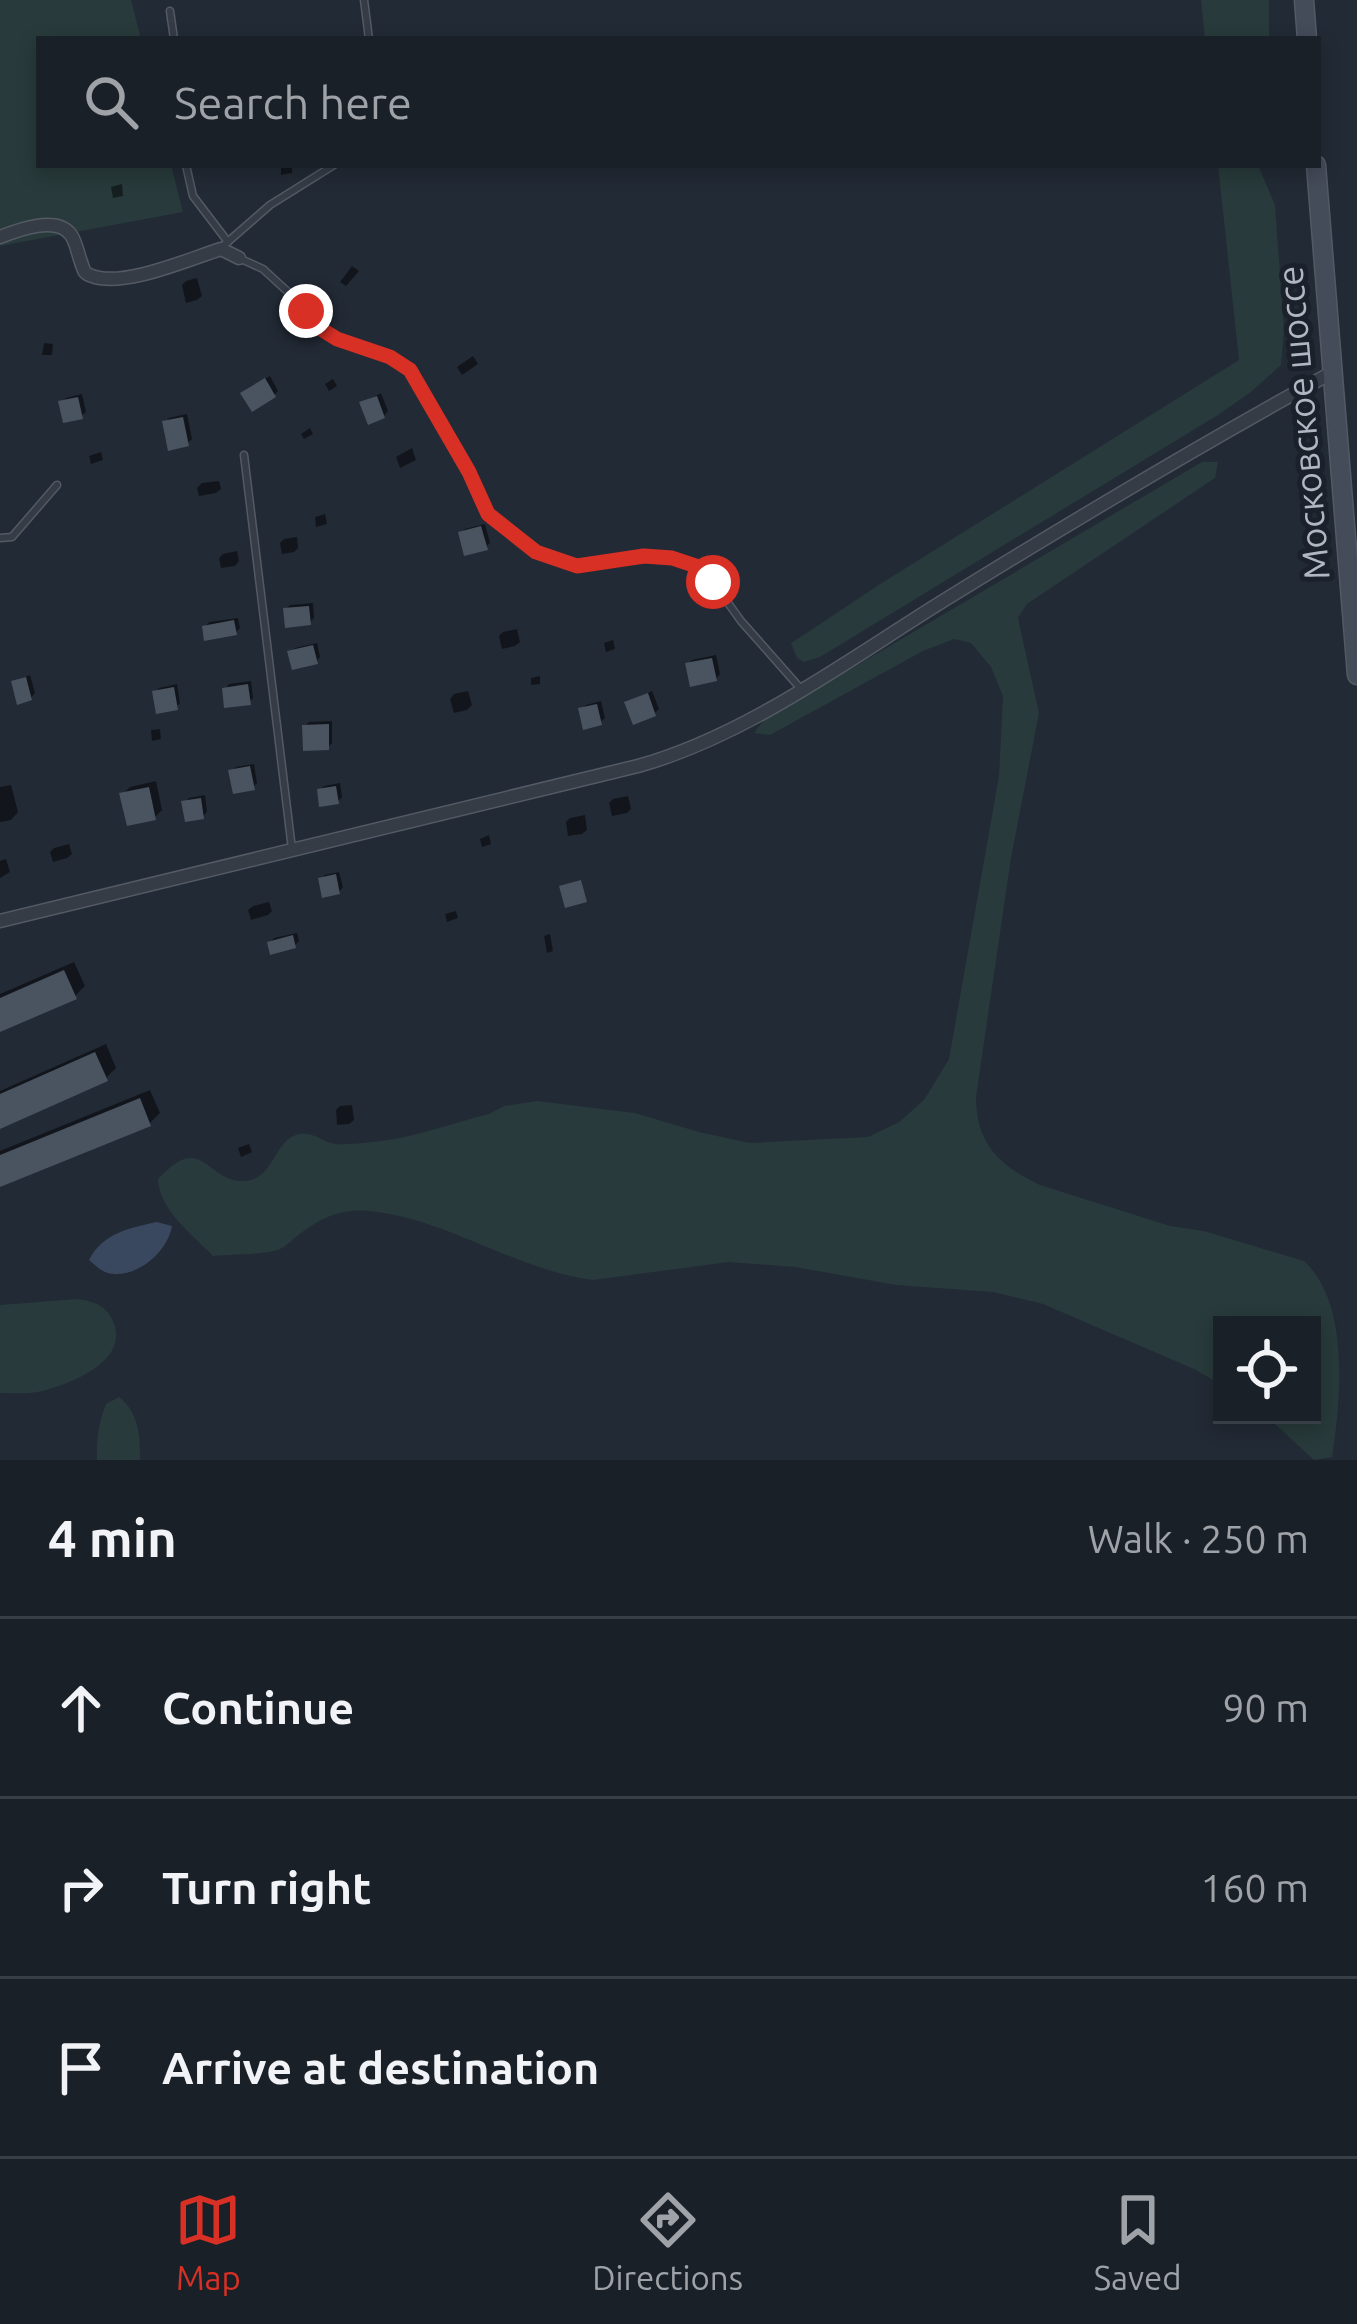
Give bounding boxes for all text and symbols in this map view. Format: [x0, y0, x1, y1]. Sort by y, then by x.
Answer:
search box [36, 36, 1321, 168]
icon: search [78, 69, 144, 135]
text: Search here [174, 77, 412, 128]
street label: Московское шоссе [1268, 264, 1337, 582]
route end [279, 284, 333, 338]
route start [686, 555, 740, 609]
map controls [1213, 1316, 1321, 1424]
button: locate [1213, 1316, 1321, 1424]
text: 4 min [48, 1509, 177, 1567]
text: Walk · 250 m [1088, 1517, 1309, 1560]
icon: ahead [48, 1675, 114, 1741]
text: Continue [162, 1682, 354, 1733]
text: 90 m [1222, 1686, 1309, 1729]
icon: right [48, 1855, 114, 1921]
text: Turn right [162, 1862, 371, 1913]
text: 160 m [1200, 1866, 1309, 1909]
icon: arrive [48, 2035, 114, 2101]
text: Arrive at destination [162, 2042, 599, 2093]
tab: Map [175, 2187, 241, 2296]
tab: Directions [592, 2187, 743, 2296]
tab: Saved [1094, 2187, 1182, 2296]

